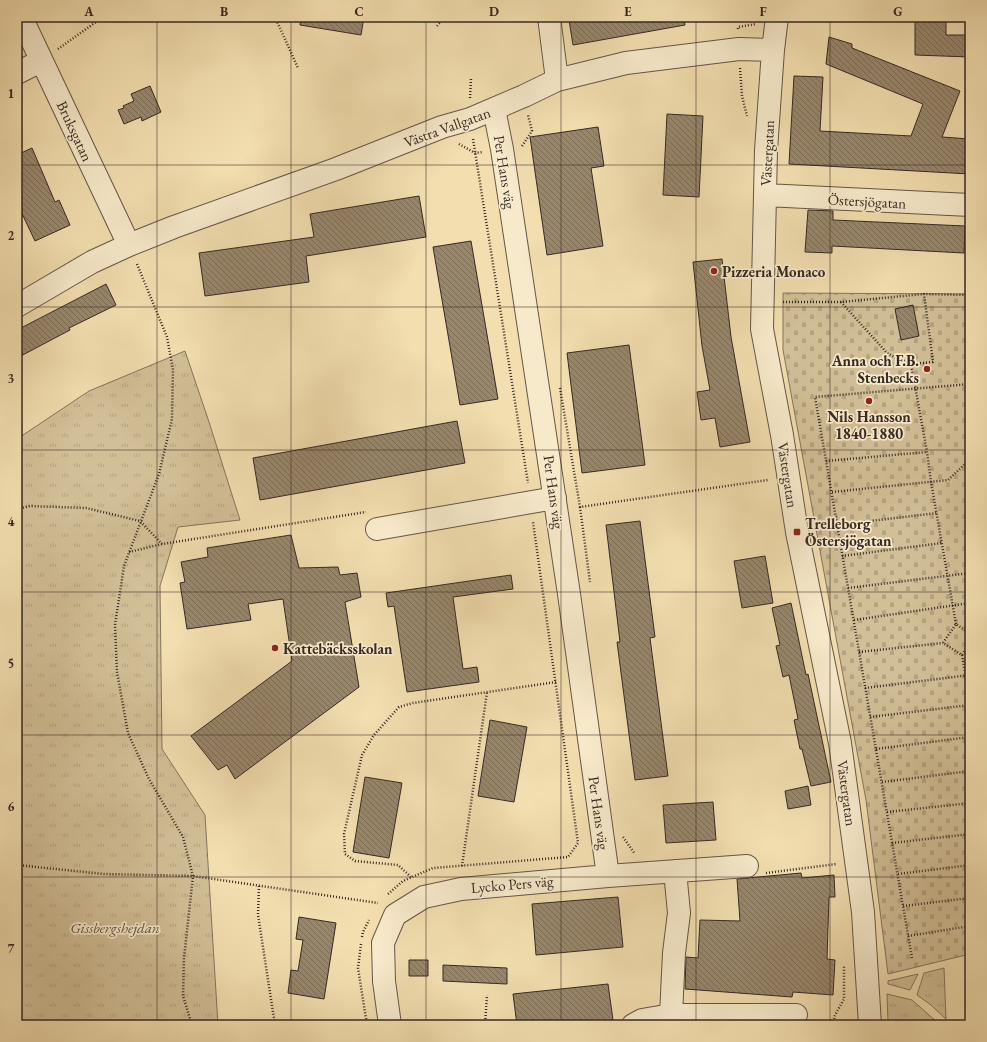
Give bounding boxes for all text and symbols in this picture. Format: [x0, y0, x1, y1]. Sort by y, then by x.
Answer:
text: A [83, 3, 94, 20]
text: B [220, 3, 228, 20]
text: C [354, 3, 364, 20]
text: D [489, 3, 499, 20]
text: E [624, 3, 632, 20]
text: F [759, 3, 767, 20]
text: G [893, 3, 903, 20]
text: 1 [8, 85, 15, 102]
street label: Bruksgatan [53, 98, 97, 164]
street label: Västra Vallgatan [401, 102, 493, 151]
street label: Västergatan [756, 119, 778, 187]
street label: Per Hans väg [490, 134, 520, 211]
street label: Östersjögatan [827, 189, 907, 213]
text: 2 [8, 227, 15, 244]
place label: Pizzeria Monaco [722, 262, 826, 281]
marker: Pizzeria Monaco [709, 266, 719, 276]
place label: Anna och F.B. Stenbecks [831, 351, 919, 387]
marker: Anna och F.B. Stenbecks [922, 364, 932, 374]
text: 3 [8, 370, 15, 387]
marker: Nils Hansson 1840-1880 [864, 396, 874, 406]
place label: Nils Hansson 1840-1880 [827, 407, 911, 443]
street label: Västergatan [773, 441, 803, 509]
street label: Per Hans väg [539, 454, 569, 530]
text: 4 [8, 513, 15, 530]
place label: Trelleborg Östersjögatan [805, 514, 892, 550]
marker: Trelleborg Östersjögatan [792, 527, 802, 537]
place label: Kattebäcksskolan [283, 639, 393, 658]
marker: Kattebäcksskolan [270, 643, 280, 653]
text: 5 [8, 655, 14, 672]
street label: Västergatan [833, 759, 861, 827]
street label: Per Hans väg [584, 775, 614, 851]
text: 6 [8, 798, 15, 815]
street label: Lycko Pers väg [470, 871, 555, 897]
park label: Gissbergshejdan [70, 918, 160, 937]
text: 7 [8, 940, 15, 957]

